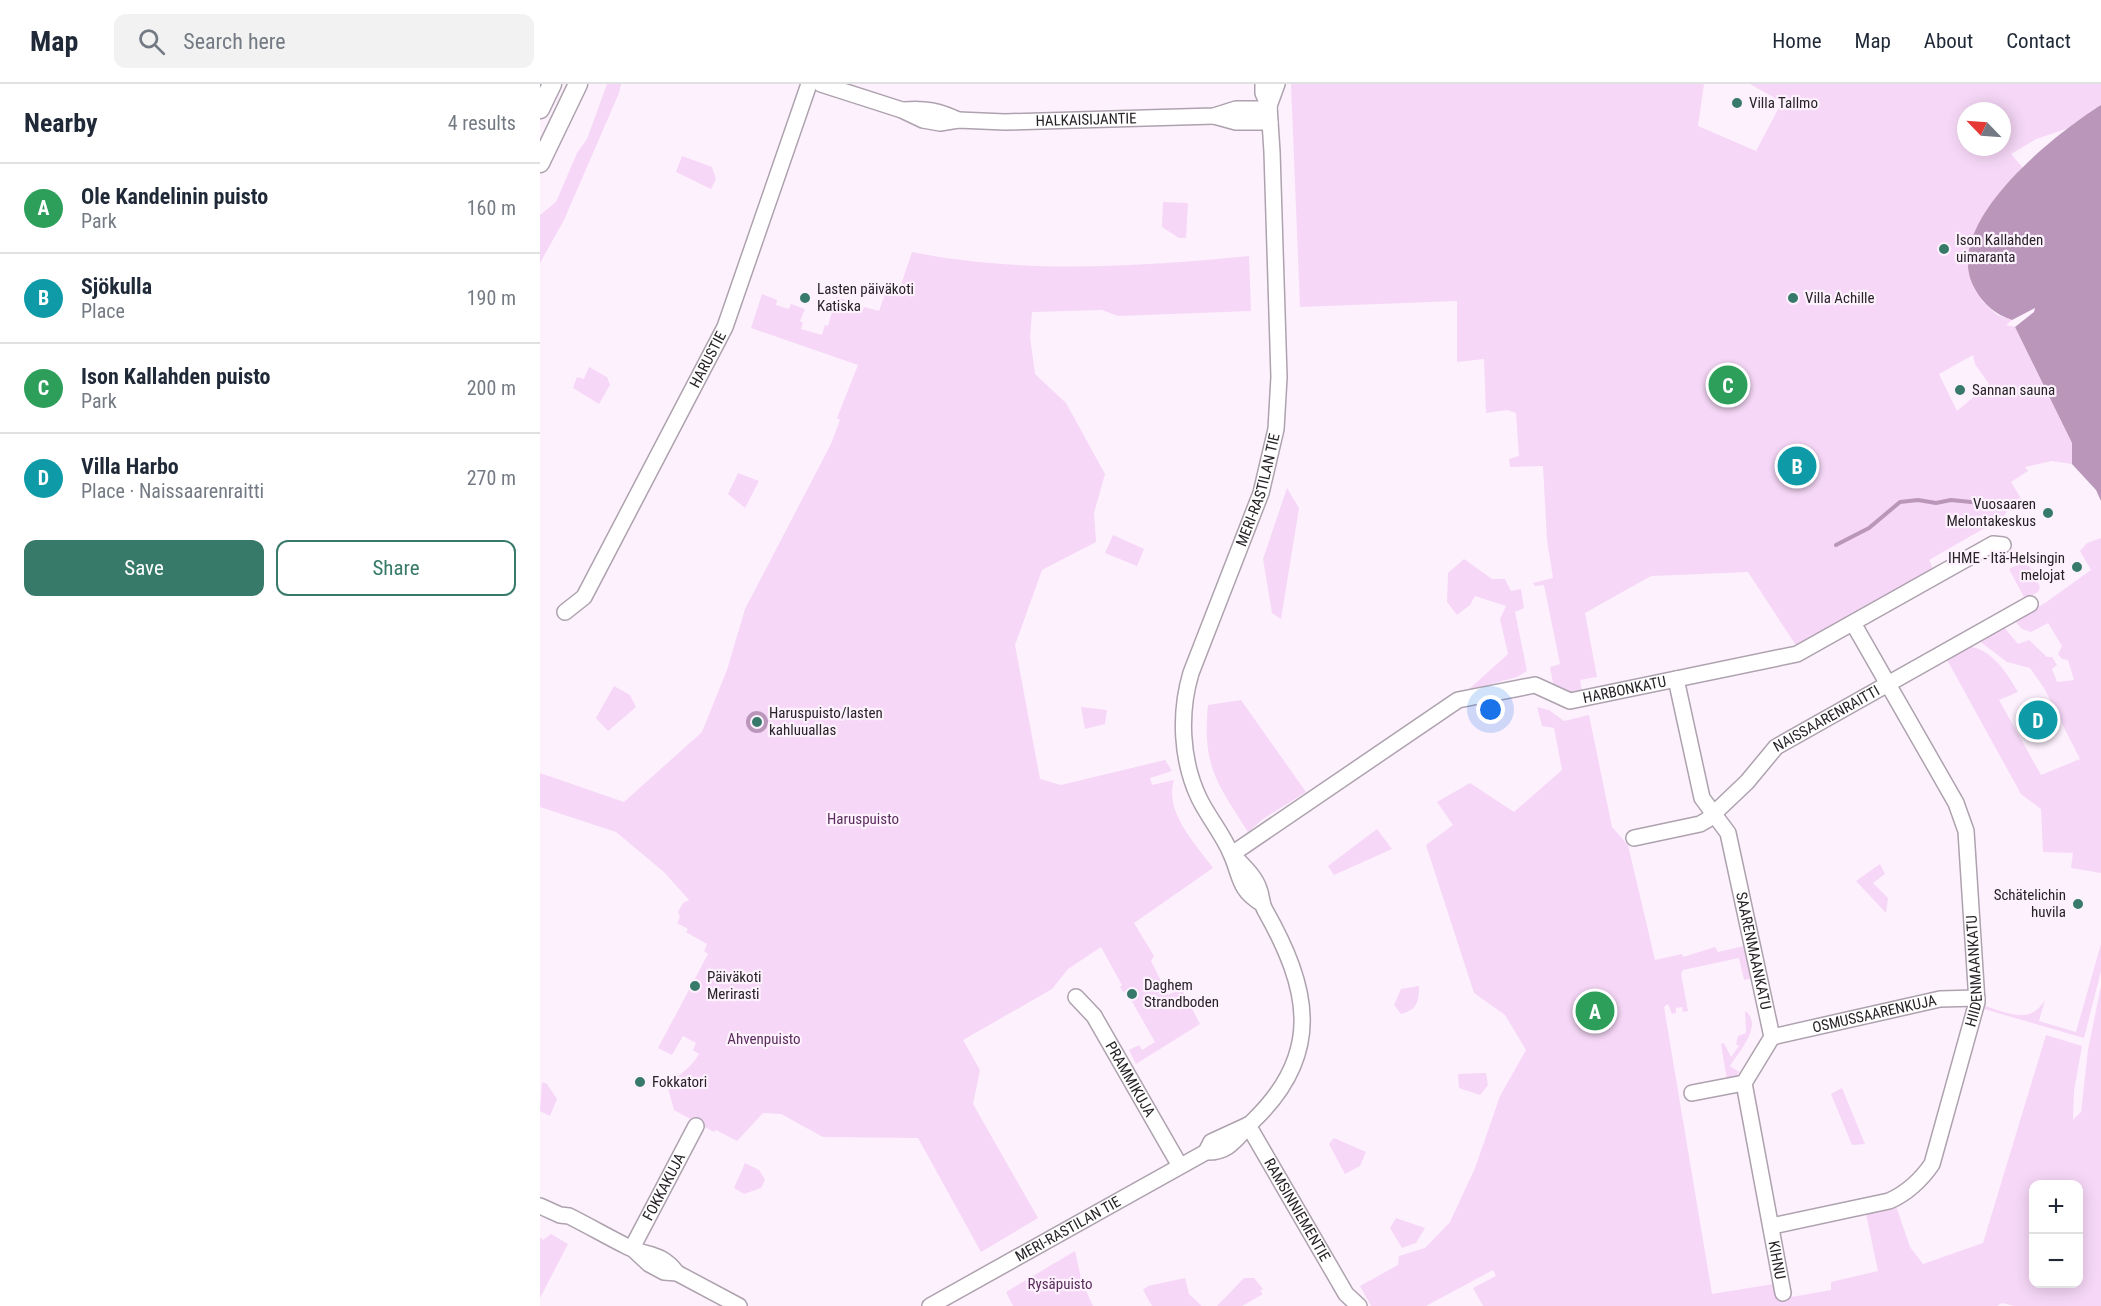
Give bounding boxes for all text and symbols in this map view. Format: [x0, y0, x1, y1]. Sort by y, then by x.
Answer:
search box [114, 14, 534, 68]
text: Map [30, 25, 78, 58]
icon: search [135, 25, 168, 58]
text: Search here [183, 29, 286, 54]
text: Home [1772, 29, 1822, 53]
text: Map [1855, 29, 1891, 53]
text: About [1924, 29, 1973, 53]
text: Contact [2006, 29, 2071, 53]
place label: Villa Tallmo [1749, 94, 1818, 112]
marker: Villa Tallmo [1730, 96, 1744, 110]
north arrow [1957, 102, 2011, 156]
text: Nearby [24, 108, 98, 138]
street label: HALKAISIJANTIE [1035, 109, 1137, 130]
text: 4 results [448, 111, 516, 135]
text: Ole Kandelinin puisto [81, 184, 268, 209]
text: A [38, 196, 49, 220]
text: 160 m [467, 196, 516, 220]
text: Park [81, 209, 117, 233]
place label: Ison Kallahden uimaranta [1956, 231, 2043, 266]
marker: Ison Kallahden uimaranta [1937, 242, 1951, 256]
text: Sjökulla [81, 274, 152, 299]
place label: Lasten päiväkoti Katiska [817, 280, 914, 315]
text: B [38, 286, 49, 310]
text: 190 m [467, 286, 516, 310]
place label: Villa Achille [1805, 289, 1875, 307]
marker: Lasten päiväkoti Katiska [798, 291, 812, 305]
marker: Villa Achille [1786, 291, 1800, 305]
text: Place [81, 299, 125, 323]
street label: HARUSTIE [686, 328, 730, 391]
pin: C [1708, 362, 1748, 408]
text: Ison Kallahden puisto [81, 364, 271, 389]
text: C [38, 376, 49, 400]
text: 200 m [467, 376, 516, 400]
place label: Sannan sauna [1972, 381, 2055, 399]
marker: Sannan sauna [1953, 383, 1967, 397]
text: Park [81, 389, 117, 413]
street label: MERI-RASTILAN TIE [1232, 431, 1284, 549]
pin: B [1778, 444, 1816, 488]
text: Villa Harbo [81, 454, 179, 479]
text: D [38, 466, 49, 490]
text: 270 m [467, 466, 516, 490]
text: Place · Naissaarenraitti [81, 479, 264, 503]
place label: Vuosaaren Melontakeskus [1946, 495, 2036, 530]
marker: Vuosaaren Melontakeskus [2041, 506, 2055, 520]
button: Save [24, 540, 264, 596]
button: Share [276, 540, 516, 596]
place label: IHME - Itä-Helsingin melojat [1948, 549, 2065, 584]
marker: IHME - Itä-Helsingin melojat [2070, 560, 2084, 574]
street label: HARBONKATU [1581, 672, 1668, 707]
street label: NAISSAARENRAITTI [1770, 682, 1883, 756]
your location [1476, 695, 1505, 724]
pin: D [2018, 698, 2058, 742]
place label: Haruspuisto/lasten kahluuallas [769, 704, 883, 739]
marker: Haruspuisto/lasten kahluuallas [750, 715, 764, 729]
park label: Haruspuisto [827, 810, 899, 828]
place label: Schätelichin huvila [1994, 886, 2066, 921]
street label: SAARENMAANKATU [1732, 890, 1775, 1011]
marker: Schätelichin huvila [2071, 897, 2085, 911]
street label: HIIDENMAANKATU [1962, 915, 1986, 1029]
place label: Päiväkoti Merirasti [707, 968, 762, 1003]
place label: Daghem Strandboden [1144, 976, 1219, 1011]
marker: Päiväkoti Merirasti [688, 979, 702, 993]
marker: Daghem Strandboden [1125, 987, 1139, 1001]
pin: A [1576, 988, 1614, 1034]
street label: OSMUSSAARENKUJA [1811, 991, 1938, 1037]
park label: Ahvenpuisto [727, 1030, 801, 1048]
street label: PRAMMIKUJA [1102, 1038, 1159, 1120]
place label: Fokkatori [652, 1073, 707, 1091]
marker: Fokkatori [633, 1075, 647, 1089]
street label: FOKKAKUJA [639, 1150, 689, 1224]
street label: RAMSINNIEMENTIE [1260, 1155, 1334, 1265]
map controls [2029, 1180, 2083, 1288]
button: + [2029, 1180, 2083, 1234]
street label: MERI-RASTILAN TIE [1012, 1192, 1124, 1266]
button: − [2029, 1234, 2083, 1288]
street label: KIHNU [1764, 1239, 1789, 1281]
park label: Rysäpuisto [1028, 1275, 1093, 1293]

